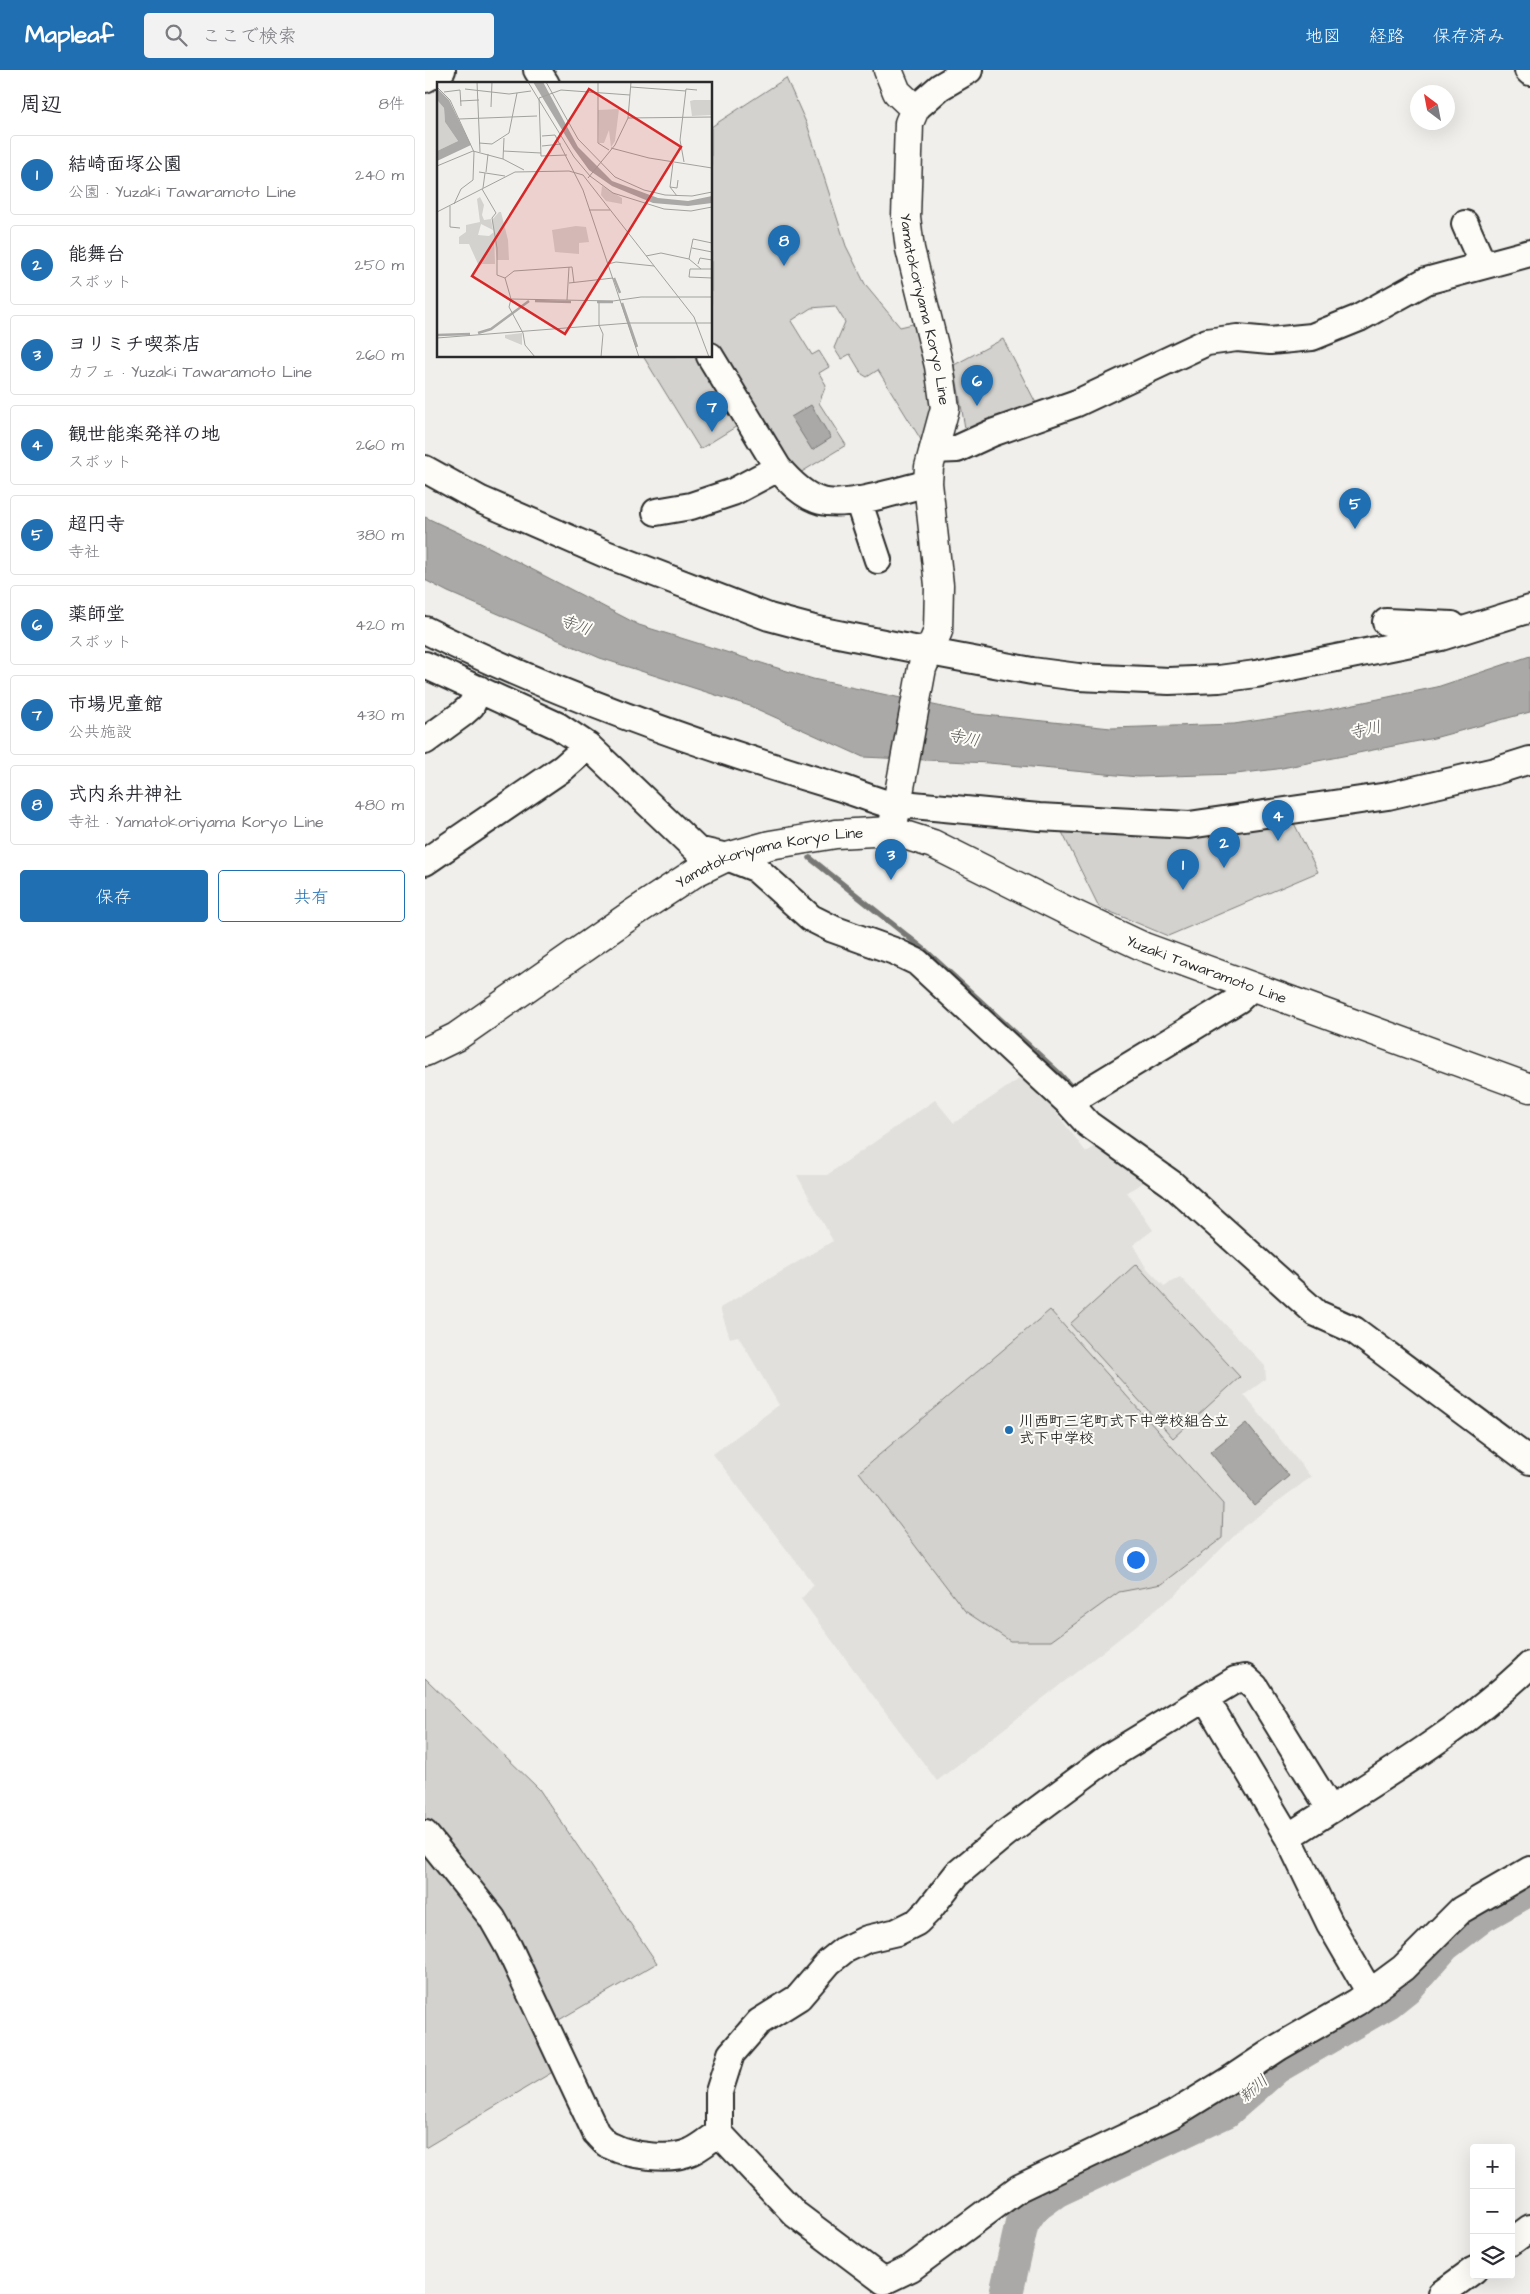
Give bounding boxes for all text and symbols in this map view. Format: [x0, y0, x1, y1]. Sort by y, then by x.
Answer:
search box [144, 13, 494, 58]
text: Mapleaf [25, 18, 114, 52]
icon: search [162, 21, 190, 49]
text: ここで検索 [202, 23, 297, 50]
text: 地図 [1305, 24, 1341, 49]
text: 経路 [1369, 24, 1405, 49]
text: 保存済み [1433, 24, 1505, 49]
inset map [437, 82, 713, 358]
north arrow [1410, 85, 1455, 130]
text: 周辺 [20, 90, 62, 119]
text: 8件 [379, 93, 405, 115]
text: 結崎面塚公園 [68, 151, 182, 178]
text: 1 [36, 164, 38, 186]
text: 240 m [355, 164, 404, 186]
text: 公園 · Yuzaki Tawaramoto Line [68, 181, 296, 203]
street label: Yamatokoriyama Koryo Line [895, 212, 954, 406]
pin: 8 [768, 225, 800, 266]
text: 能舞台 [68, 241, 125, 268]
text: 2 [32, 254, 42, 276]
text: 250 m [355, 254, 404, 276]
text: スポット [68, 271, 132, 293]
text: ヨリミチ喫茶店 [68, 331, 201, 358]
text: 3 [33, 344, 41, 366]
text: 260 m [356, 344, 404, 366]
text: カフェ · Yuzaki Tawaramoto Line [68, 361, 312, 383]
pin: 6 [961, 365, 993, 406]
pin: 7 [696, 391, 728, 432]
text: 観世能楽発祥の地 [68, 421, 220, 448]
text: 4 [32, 434, 42, 456]
text: 260 m [356, 434, 404, 456]
text: スポット [68, 451, 132, 473]
pin: 5 [1339, 488, 1371, 529]
text: 超円寺 [68, 511, 125, 538]
text: 5 [31, 524, 43, 546]
text: 380 m [357, 524, 404, 546]
text: 寺社 [68, 541, 100, 563]
text: 薬師堂 [68, 601, 125, 628]
water label: 寺川 [557, 609, 594, 641]
text: 6 [32, 614, 42, 636]
text: 420 m [355, 614, 404, 636]
text: スポット [68, 631, 132, 653]
text: 市場児童館 [68, 691, 163, 718]
text: 7 [32, 704, 42, 726]
text: 430 m [356, 704, 404, 726]
water label: 寺川 [1347, 716, 1383, 744]
text: 公共施設 [68, 721, 132, 743]
water label: 寺川 [946, 724, 982, 752]
text: 式内糸井神社 [68, 781, 182, 808]
text: 8 [32, 794, 42, 816]
text: 480 m [354, 794, 404, 816]
pin: 4 [1262, 800, 1294, 841]
text: 寺社 · Yamatokoriyama Koryo Line [68, 811, 324, 833]
street label: Yamatokoriyama Koryo Line [672, 823, 864, 894]
pin: 2 [1208, 827, 1240, 868]
pin: 3 [875, 839, 907, 880]
pin: 1 [1167, 849, 1199, 890]
button: 保存 [20, 870, 208, 922]
button: 共有 [218, 870, 405, 922]
street label: Yuzaki Tawaramoto Line [1123, 930, 1290, 1009]
place label: 川西町三宅町式下中学校組合立 式下中学校 [1019, 1411, 1229, 1449]
marker: 川西町三宅町式下中学校組合立 式下中学校 [1003, 1424, 1015, 1436]
your location [1123, 1547, 1149, 1573]
water label: 新川 [1234, 2070, 1273, 2108]
map controls [1470, 2144, 1515, 2279]
button: + [1470, 2144, 1515, 2189]
button: − [1470, 2189, 1515, 2234]
button: layers [1470, 2234, 1515, 2279]

